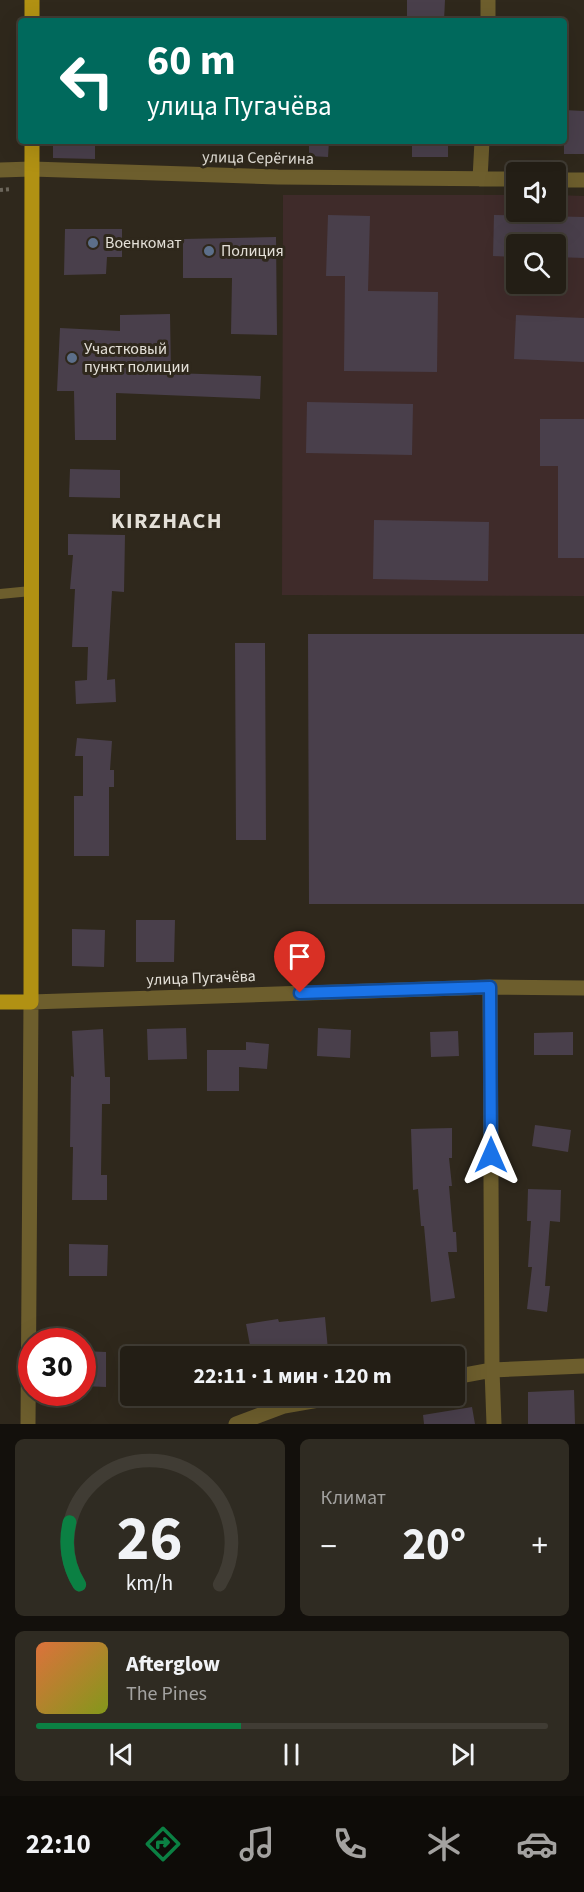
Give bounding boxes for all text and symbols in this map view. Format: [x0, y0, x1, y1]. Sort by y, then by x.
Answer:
text: 60 m [147, 31, 236, 91]
icon: left [48, 42, 126, 120]
text: улица Пугачёва [147, 87, 332, 126]
street label: улица Серёгина [202, 146, 314, 170]
map controls [506, 162, 566, 294]
button: sound [506, 162, 566, 222]
place label: Военкомат [105, 232, 182, 254]
button: search [506, 234, 566, 294]
marker: Военкомат [86, 236, 100, 250]
place label: Полиция [221, 240, 284, 262]
marker: Полиция [202, 244, 216, 258]
place label: Участковый пункт полиции [84, 338, 190, 378]
marker: Участковый пункт полиции [65, 351, 79, 365]
district label: KIRZHACH [111, 505, 223, 537]
pin [274, 931, 325, 993]
icon: arrive [283, 940, 316, 973]
street label: улица Пугачёва [146, 965, 256, 991]
position arrow [459, 1123, 523, 1187]
speed limit sign: 30 [18, 1328, 96, 1406]
text: 22:11 · 1 мин · 120 m [193, 1360, 392, 1392]
text: Климат [321, 1484, 386, 1512]
text: 26 [117, 1495, 183, 1584]
text: 20° [402, 1513, 466, 1577]
text: − [321, 1523, 337, 1570]
text: + [532, 1523, 548, 1570]
text: km/h [126, 1568, 174, 1599]
text: Afterglow [126, 1648, 220, 1680]
text: The Pines [126, 1680, 207, 1708]
icon: previous [105, 1738, 138, 1771]
icon: pause [275, 1738, 308, 1771]
icon: next [446, 1738, 479, 1771]
icon: directions [142, 1823, 184, 1865]
icon: music [236, 1823, 278, 1865]
icon: phone [329, 1823, 371, 1865]
icon: climate [423, 1823, 465, 1865]
icon: car [516, 1823, 558, 1865]
text: 22:10 [26, 1825, 91, 1864]

